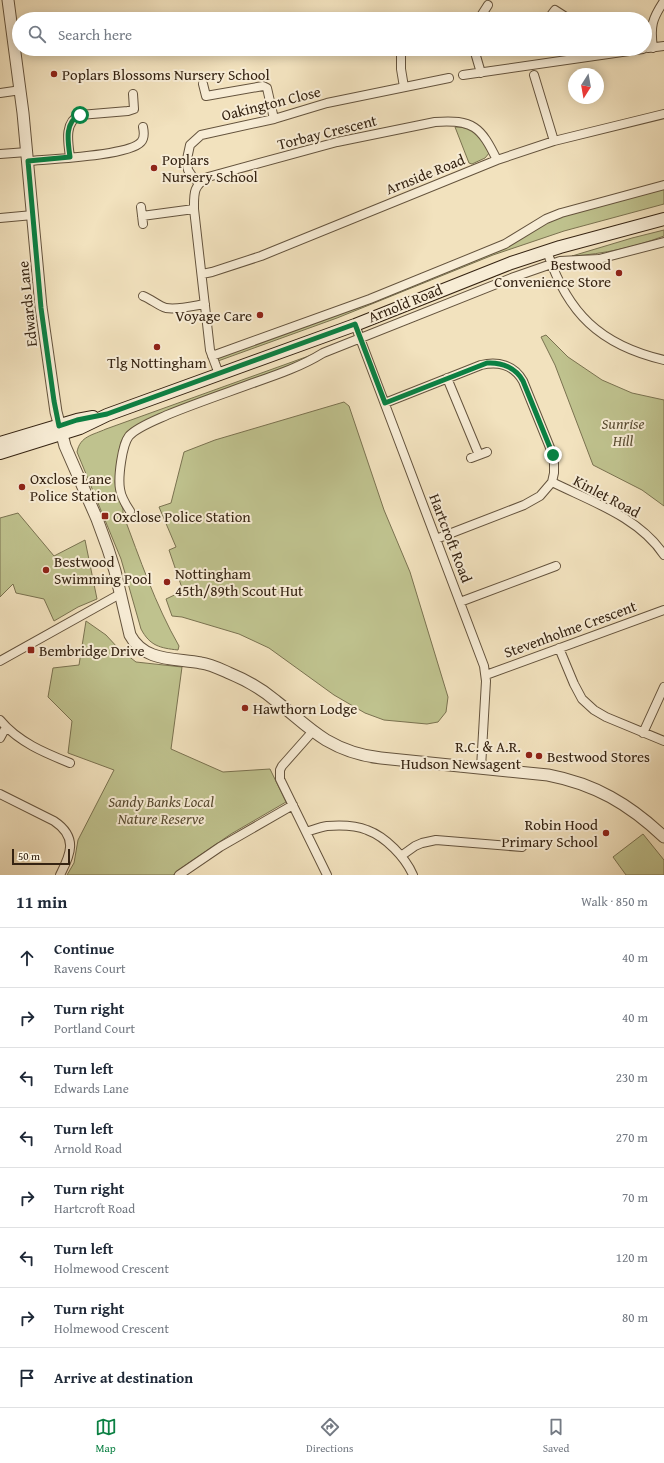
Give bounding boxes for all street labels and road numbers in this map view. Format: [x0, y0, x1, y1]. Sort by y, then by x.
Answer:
street label: Oakington Close [219, 81, 323, 125]
street label: Torbay Crescent [275, 109, 380, 155]
street label: Arnside Road [382, 149, 468, 199]
street label: Edwards Lane [12, 260, 42, 348]
street label: Arnold Road [365, 279, 445, 327]
street label: Kinlet Road [570, 470, 644, 522]
street label: Hartcroft Road [424, 491, 478, 585]
street label: Stevenholme Crescent [501, 595, 640, 663]

